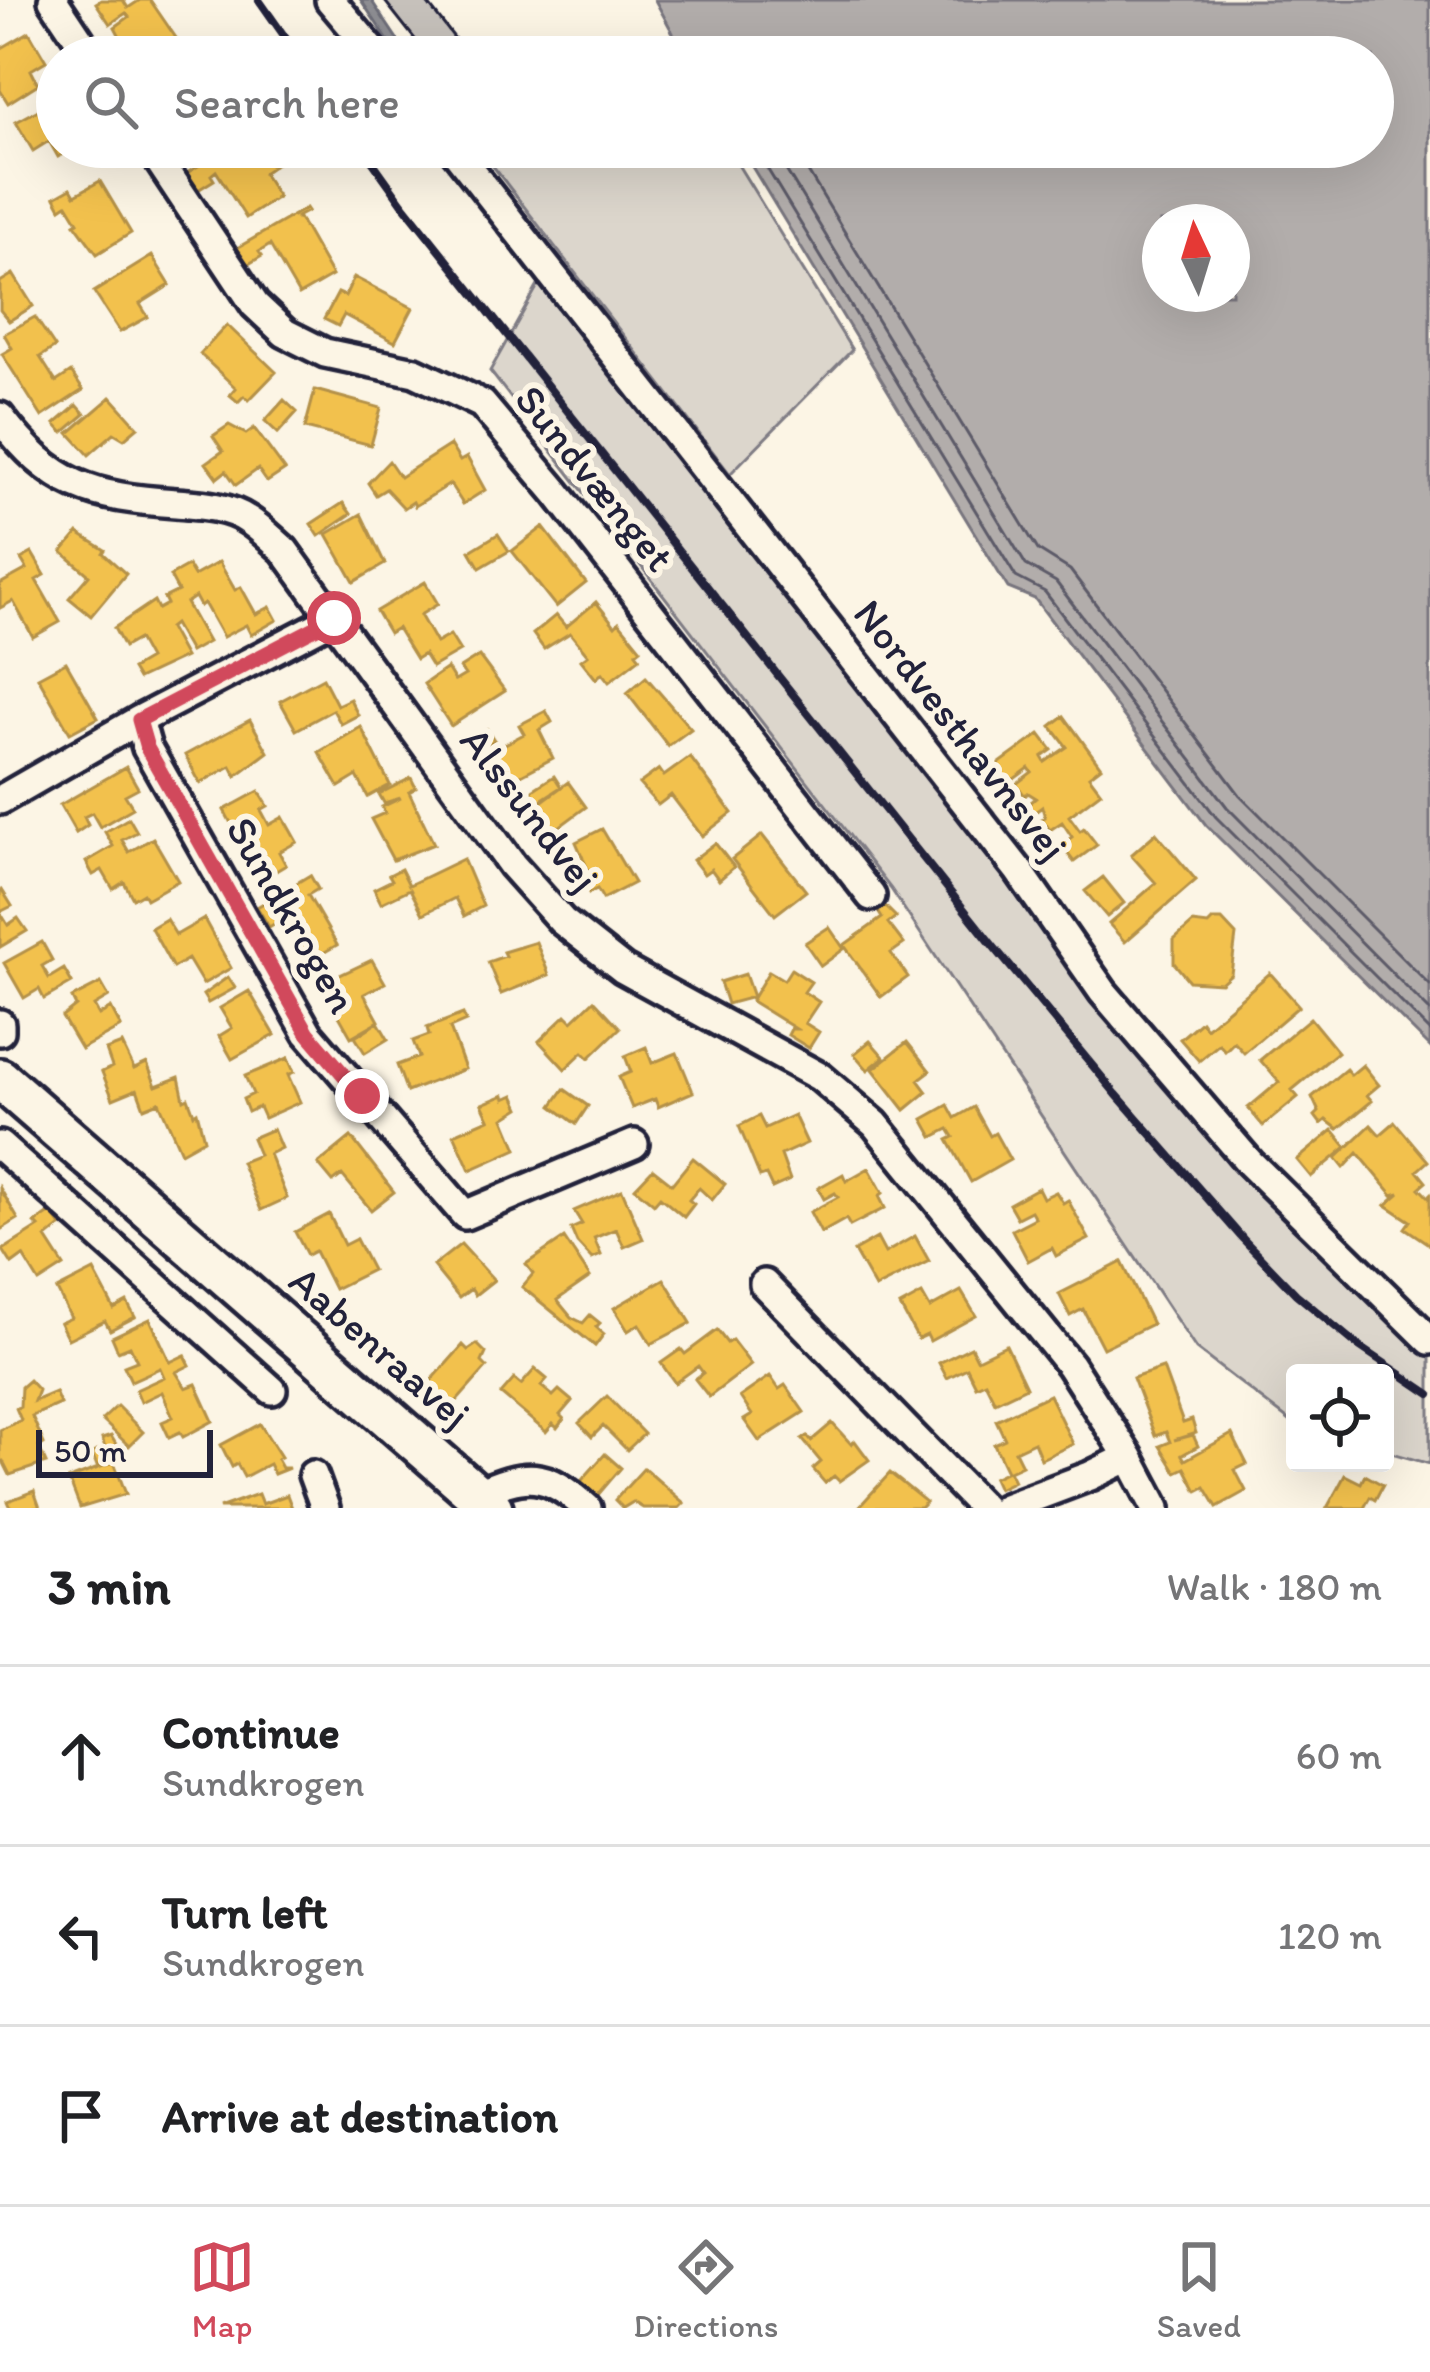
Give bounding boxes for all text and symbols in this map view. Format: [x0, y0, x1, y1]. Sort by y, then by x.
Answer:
search box [36, 36, 1394, 168]
icon: search [78, 69, 144, 135]
text: Search here [174, 75, 400, 129]
north arrow [1142, 204, 1250, 312]
street label: Sundvænget [504, 374, 686, 582]
street label: Nordvesthavnsvej [843, 589, 1079, 871]
route start [307, 591, 361, 645]
street label: Alssundvej [450, 716, 610, 902]
street label: Sundkrogen [215, 808, 369, 1022]
route end [335, 1069, 389, 1123]
street label: Aabenraavej [279, 1255, 481, 1439]
map controls [1286, 1364, 1394, 1472]
button: locate [1286, 1364, 1394, 1472]
scale bar [36, 1424, 213, 1477]
text: 50 m [54, 1431, 127, 1470]
text: 3 min [48, 1556, 170, 1617]
text: Walk · 180 m [1167, 1563, 1382, 1610]
text: Continue [162, 1705, 340, 1759]
icon: ahead [48, 1723, 114, 1789]
text: 60 m [1296, 1732, 1382, 1779]
text: Sundkrogen [162, 1759, 365, 1806]
text: Turn left [162, 1885, 328, 1939]
icon: left [48, 1903, 114, 1969]
text: 120 m [1278, 1912, 1382, 1959]
text: Sundkrogen [162, 1939, 365, 1986]
icon: arrive [48, 2083, 114, 2149]
text: Arrive at destination [162, 2089, 558, 2143]
tab: Map [189, 2234, 255, 2345]
tab: Directions [633, 2234, 778, 2345]
tab: Saved [1157, 2234, 1241, 2345]

